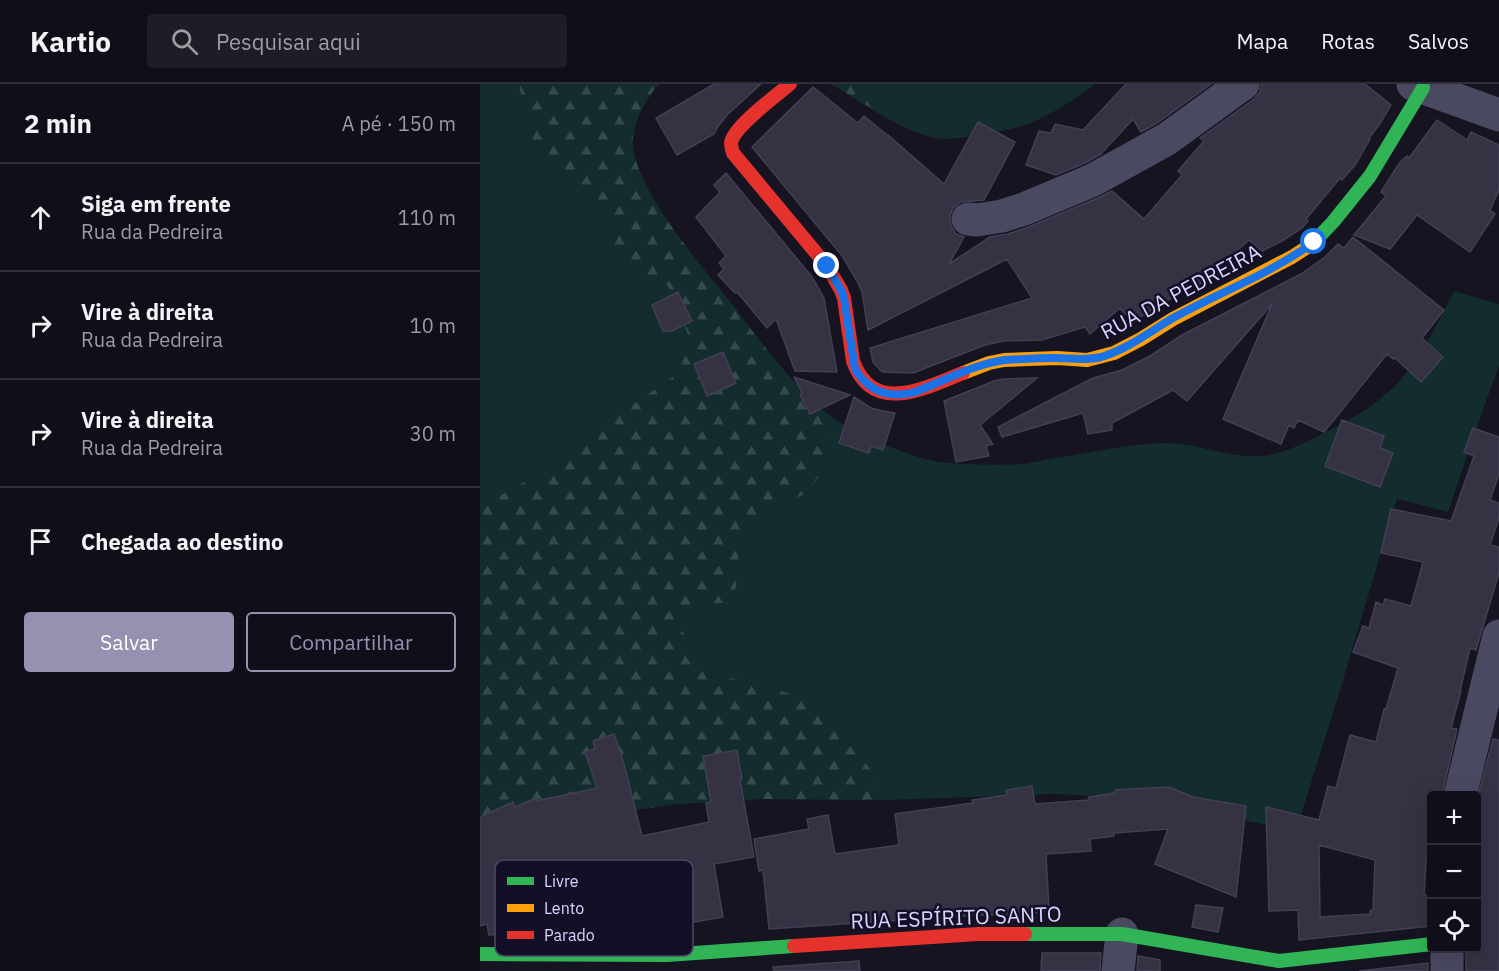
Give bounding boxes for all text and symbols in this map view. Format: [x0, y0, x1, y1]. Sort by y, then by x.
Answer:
search box [147, 14, 567, 68]
text: Kartio [30, 23, 111, 60]
icon: search [168, 25, 201, 58]
text: Pesquisar aqui [216, 27, 361, 56]
text: Mapa [1237, 27, 1288, 55]
text: Rotas [1321, 27, 1375, 55]
text: Salvos [1408, 27, 1469, 55]
text: 2 min [24, 106, 92, 140]
text: A pé · 150 m [342, 110, 456, 137]
text: Siga em frente [81, 189, 231, 218]
icon: ahead [24, 201, 57, 234]
text: 110 m [398, 204, 456, 231]
text: Rua da Pedreira [81, 218, 223, 245]
route start [1300, 228, 1326, 254]
street label: RUA DA PEDREIRA [1095, 237, 1266, 345]
route end [813, 252, 839, 278]
text: Vire à direita [81, 297, 214, 326]
icon: right [24, 309, 57, 342]
text: 10 m [410, 312, 456, 339]
text: Rua da Pedreira [81, 326, 223, 353]
text: Vire à direita [81, 405, 214, 434]
icon: right [24, 417, 57, 450]
text: 30 m [410, 420, 456, 447]
text: Rua da Pedreira [81, 434, 223, 461]
icon: arrive [24, 525, 57, 558]
text: Chegada ao destino [81, 527, 284, 556]
button: Salvar [24, 612, 234, 672]
button: Compartilhar [246, 612, 456, 672]
map controls [1427, 791, 1481, 953]
button: + [1427, 791, 1481, 845]
button: − [1427, 845, 1481, 899]
legend [495, 860, 693, 956]
text: Livre [544, 871, 579, 891]
text: Lento [544, 898, 584, 918]
street label: RUA ESPÍRITO SANTO [850, 899, 1062, 935]
button: locate [1427, 899, 1481, 953]
text: Parado [544, 925, 595, 945]

